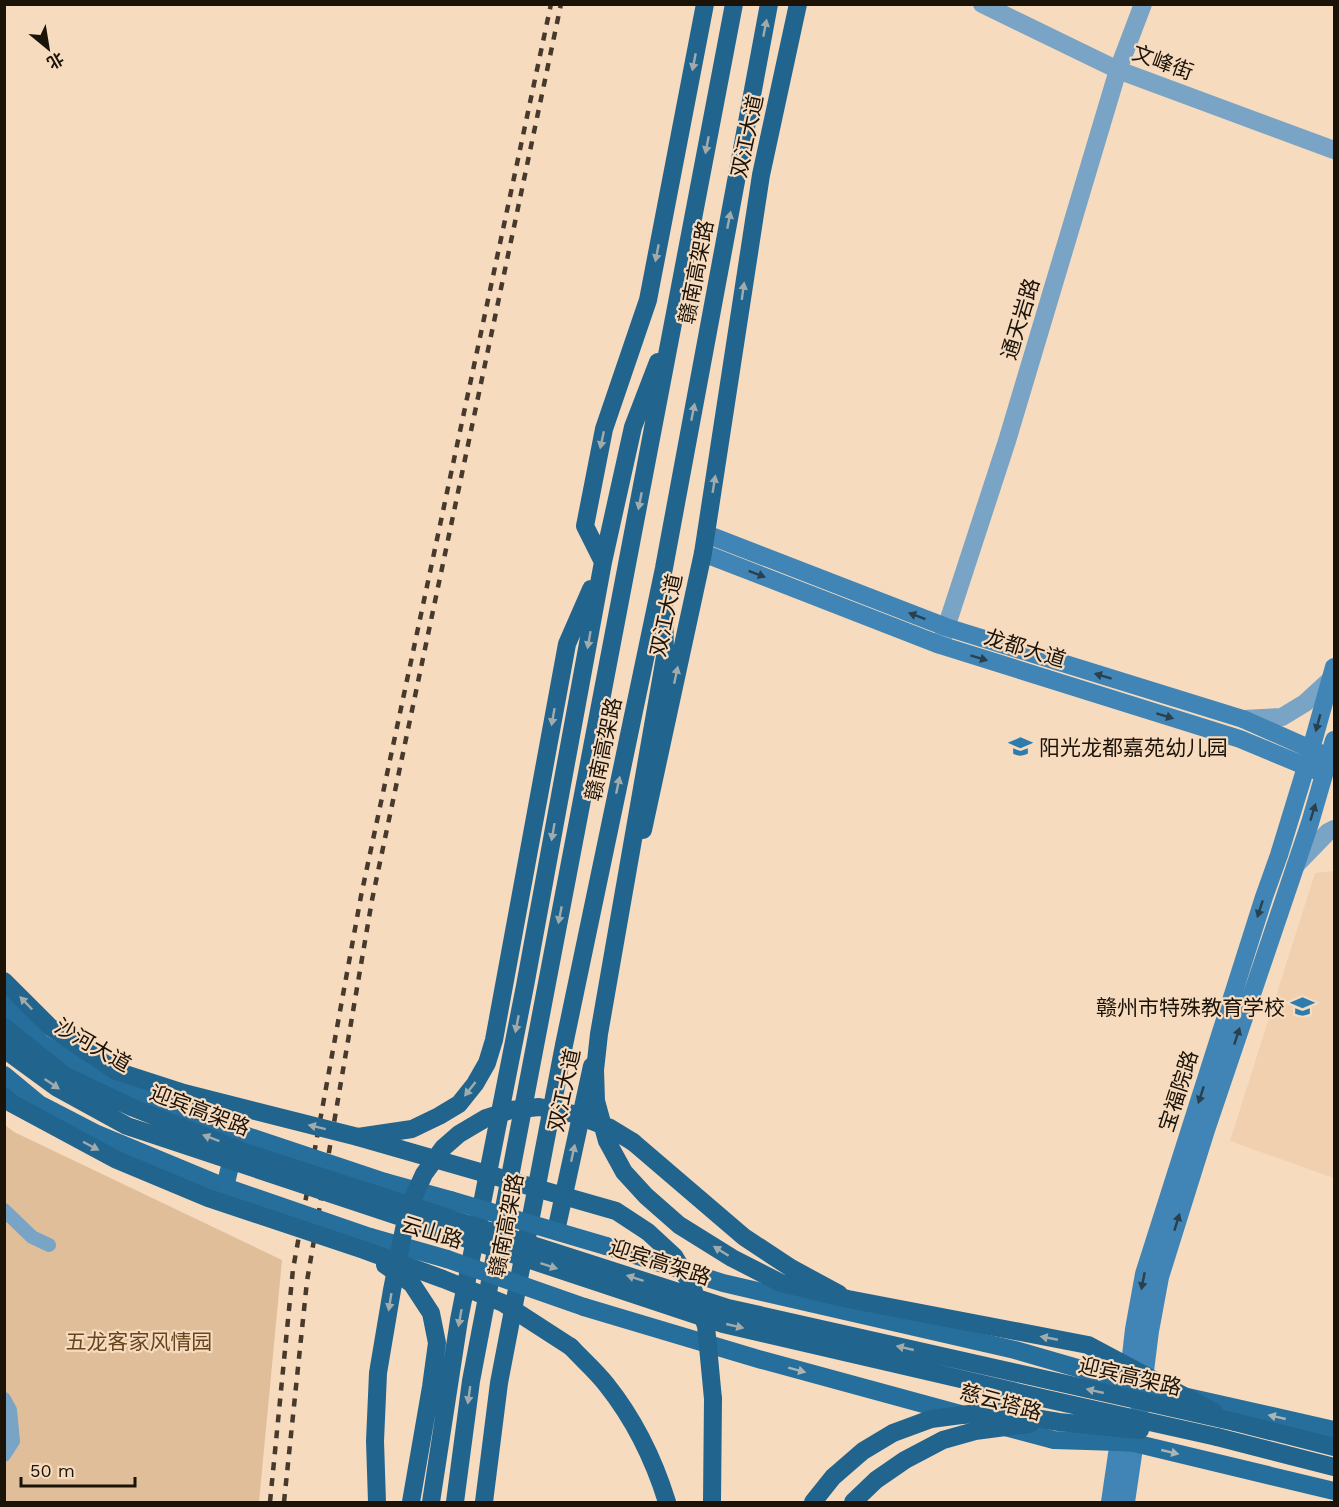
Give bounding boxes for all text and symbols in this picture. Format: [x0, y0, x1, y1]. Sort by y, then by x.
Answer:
north arrow [18, 18, 78, 78]
one-way arrow [761, 18, 770, 37]
street label: 文峰街 [1129, 39, 1197, 85]
text: 北 [44, 48, 67, 73]
one-way arrow [689, 53, 698, 72]
street label: 双江大道 [726, 92, 768, 180]
one-way arrow [703, 135, 712, 154]
one-way arrow [725, 210, 734, 229]
street label: 赣南高架路 [674, 218, 718, 326]
one-way arrow [652, 244, 661, 263]
street label: 通天岩路 [996, 275, 1044, 363]
one-way arrow [739, 282, 748, 301]
one-way arrow [689, 402, 698, 421]
one-way arrow [597, 431, 606, 450]
one-way arrow [710, 474, 719, 493]
one-way arrow [635, 492, 644, 511]
one-way arrow [749, 570, 767, 580]
street label: 双江大道 [645, 571, 687, 659]
one-way arrow [908, 611, 926, 620]
street label: 龙都大道 [981, 624, 1069, 672]
one-way arrow [584, 631, 593, 650]
one-way arrow [970, 653, 988, 663]
one-way arrow [672, 666, 682, 685]
one-way arrow [1093, 671, 1111, 680]
street label: 赣南高架路 [580, 695, 626, 803]
one-way arrow [548, 707, 557, 726]
one-way arrow [1156, 711, 1174, 721]
one-way arrow [1313, 714, 1323, 732]
school or university icon: 阳光龙都嘉苑幼儿园 [1008, 734, 1034, 760]
place label: 阳光龙都嘉苑幼儿园 [1039, 735, 1228, 760]
one-way arrow [614, 775, 623, 794]
one-way arrow [1309, 803, 1319, 821]
one-way arrow [548, 823, 557, 842]
one-way arrow [1255, 900, 1264, 918]
one-way arrow [555, 905, 564, 924]
school or university icon: 赣州市特殊教育学校 [1290, 994, 1316, 1020]
place label: 赣州市特殊教育学校 [1096, 995, 1285, 1020]
one-way arrow [20, 997, 34, 1011]
street label: 沙河大道 [50, 1013, 136, 1077]
one-way arrow [512, 1015, 522, 1033]
one-way arrow [1233, 1027, 1243, 1045]
street label: 双江大道 [543, 1046, 585, 1134]
street label: 宝福院路 [1153, 1047, 1203, 1135]
one-way arrow [43, 1078, 59, 1090]
street label: 迎宾高架路 [147, 1080, 253, 1140]
one-way arrow [465, 1082, 477, 1097]
one-way arrow [1195, 1086, 1205, 1104]
one-way arrow [307, 1121, 326, 1131]
one-way arrow [202, 1133, 220, 1143]
one-way arrow [82, 1140, 100, 1150]
one-way arrow [569, 1143, 578, 1162]
street label: 赣南高架路 [484, 1171, 528, 1279]
street label: 云山路 [398, 1211, 466, 1253]
one-way arrow [1173, 1213, 1182, 1231]
street label: 迎宾高架路 [606, 1234, 714, 1290]
one-way arrow [713, 1245, 729, 1256]
one-way arrow [540, 1262, 558, 1271]
one-way arrow [1138, 1272, 1147, 1291]
one-way arrow [626, 1273, 644, 1283]
one-way arrow [385, 1293, 394, 1312]
one-way arrow [455, 1309, 464, 1328]
one-way arrow [725, 1322, 744, 1332]
park label: 五龙客家风情园 [66, 1329, 213, 1354]
one-way arrow [1039, 1333, 1058, 1342]
one-way arrow [896, 1343, 914, 1353]
street label: 迎宾高架路 [1076, 1352, 1184, 1400]
one-way arrow [788, 1365, 806, 1375]
street label: 慈云塔路 [957, 1379, 1045, 1425]
one-way arrow [465, 1386, 474, 1405]
one-way arrow [1086, 1386, 1105, 1396]
one-way arrow [1268, 1412, 1287, 1422]
one-way arrow [1161, 1447, 1180, 1457]
scale bar [21, 1450, 135, 1488]
text: 50 m [30, 1460, 75, 1481]

